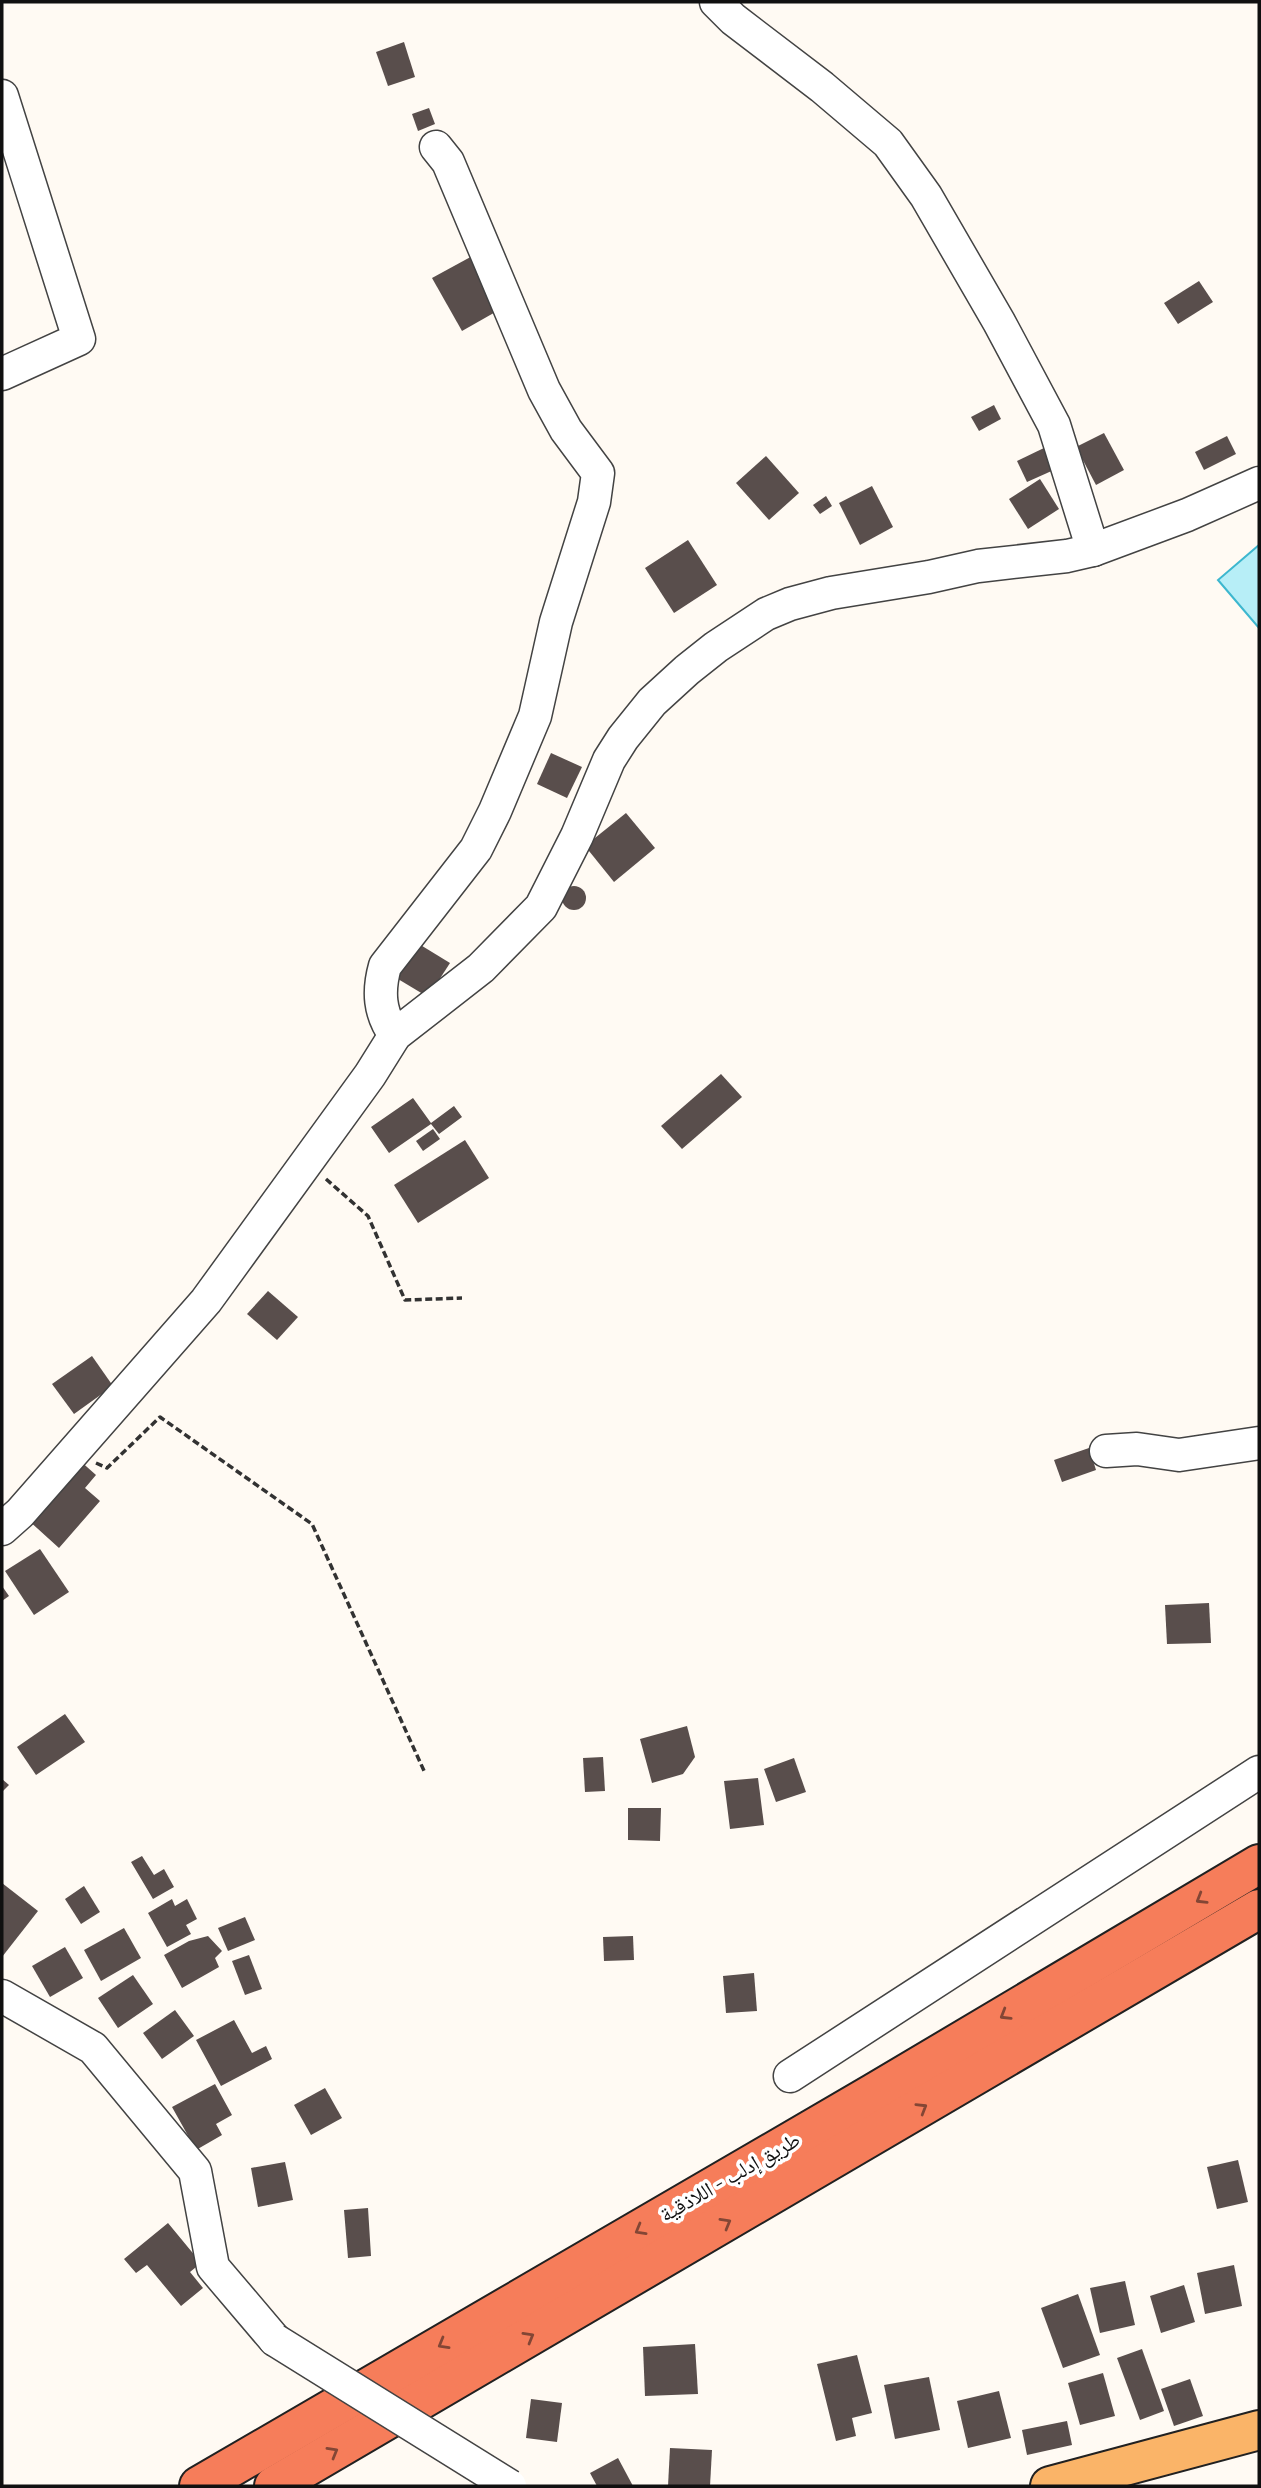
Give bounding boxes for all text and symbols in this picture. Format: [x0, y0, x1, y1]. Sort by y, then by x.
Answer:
one-way arrow [1195, 1891, 1208, 1904]
one-way arrow [1000, 2007, 1013, 2020]
one-way arrow [915, 2103, 928, 2116]
street label: طريق إدلب - اللاذقية [655, 2126, 805, 2228]
one-way arrow [718, 2218, 731, 2231]
one-way arrow [634, 2221, 647, 2234]
one-way arrow [522, 2332, 535, 2345]
one-way arrow [438, 2336, 451, 2349]
one-way arrow [325, 2447, 338, 2460]

